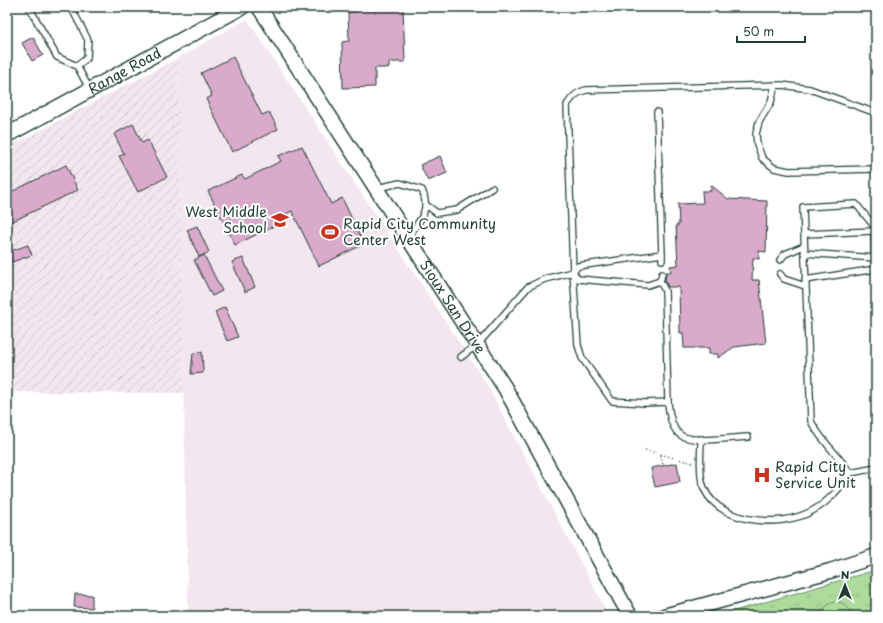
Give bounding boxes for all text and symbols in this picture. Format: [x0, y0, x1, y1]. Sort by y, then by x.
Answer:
scale bar [737, 18, 805, 44]
text: 50 m [743, 22, 774, 40]
street label: Range Road [84, 42, 165, 99]
place label: West Middle School [185, 201, 267, 238]
school or university icon: West Middle School [270, 210, 290, 230]
place label: Rapid City Community Center West [343, 213, 496, 250]
sports icon: Rapid City Community Center West [320, 222, 340, 242]
street label: Sioux San Drive [415, 256, 491, 358]
place label: Rapid City Service Unit [775, 456, 856, 493]
hospital icon: Rapid City Service Unit [752, 465, 772, 485]
north arrow [825, 565, 865, 605]
text: N [841, 566, 850, 583]

